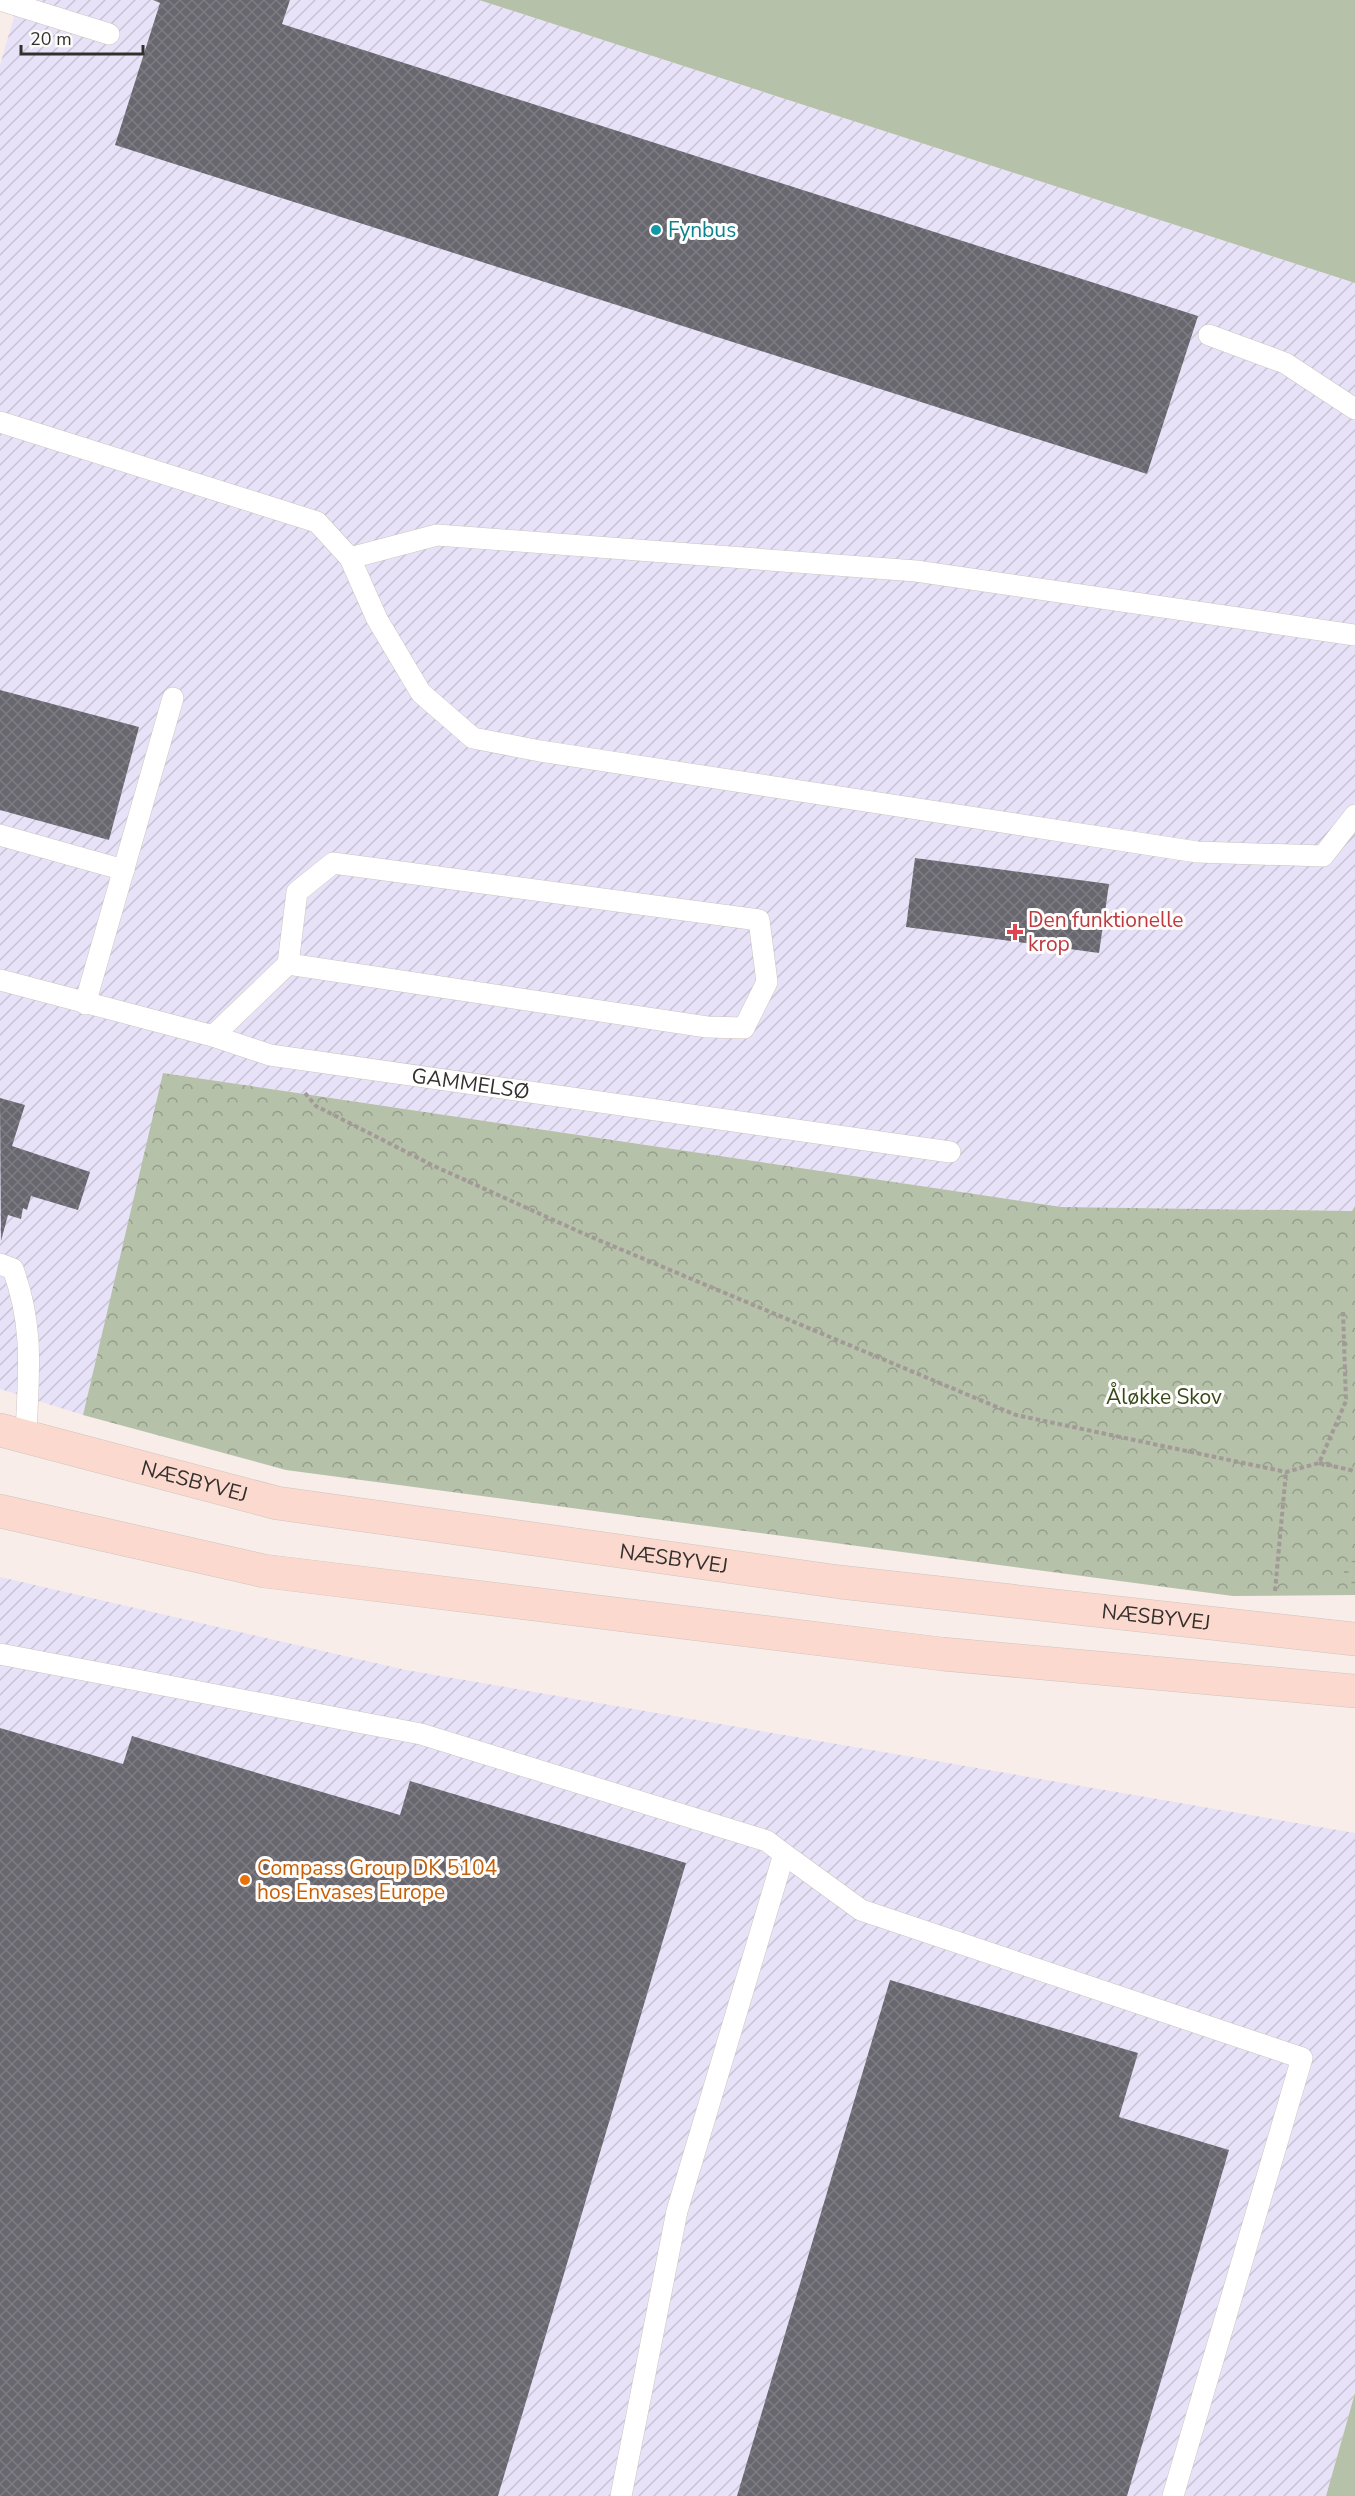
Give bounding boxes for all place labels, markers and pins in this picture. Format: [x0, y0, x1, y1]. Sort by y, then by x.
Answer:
place label: Fynbus [668, 216, 736, 244]
marker: Fynbus [649, 223, 663, 237]
place label: Den funktionelle krop [1028, 906, 1184, 958]
marker: Den funktionelle krop [1006, 923, 1024, 941]
place label: Compass Group DK 5104 hos Envases Europe [257, 1854, 497, 1906]
marker: Compass Group DK 5104 hos Envases Europe [238, 1873, 252, 1887]

